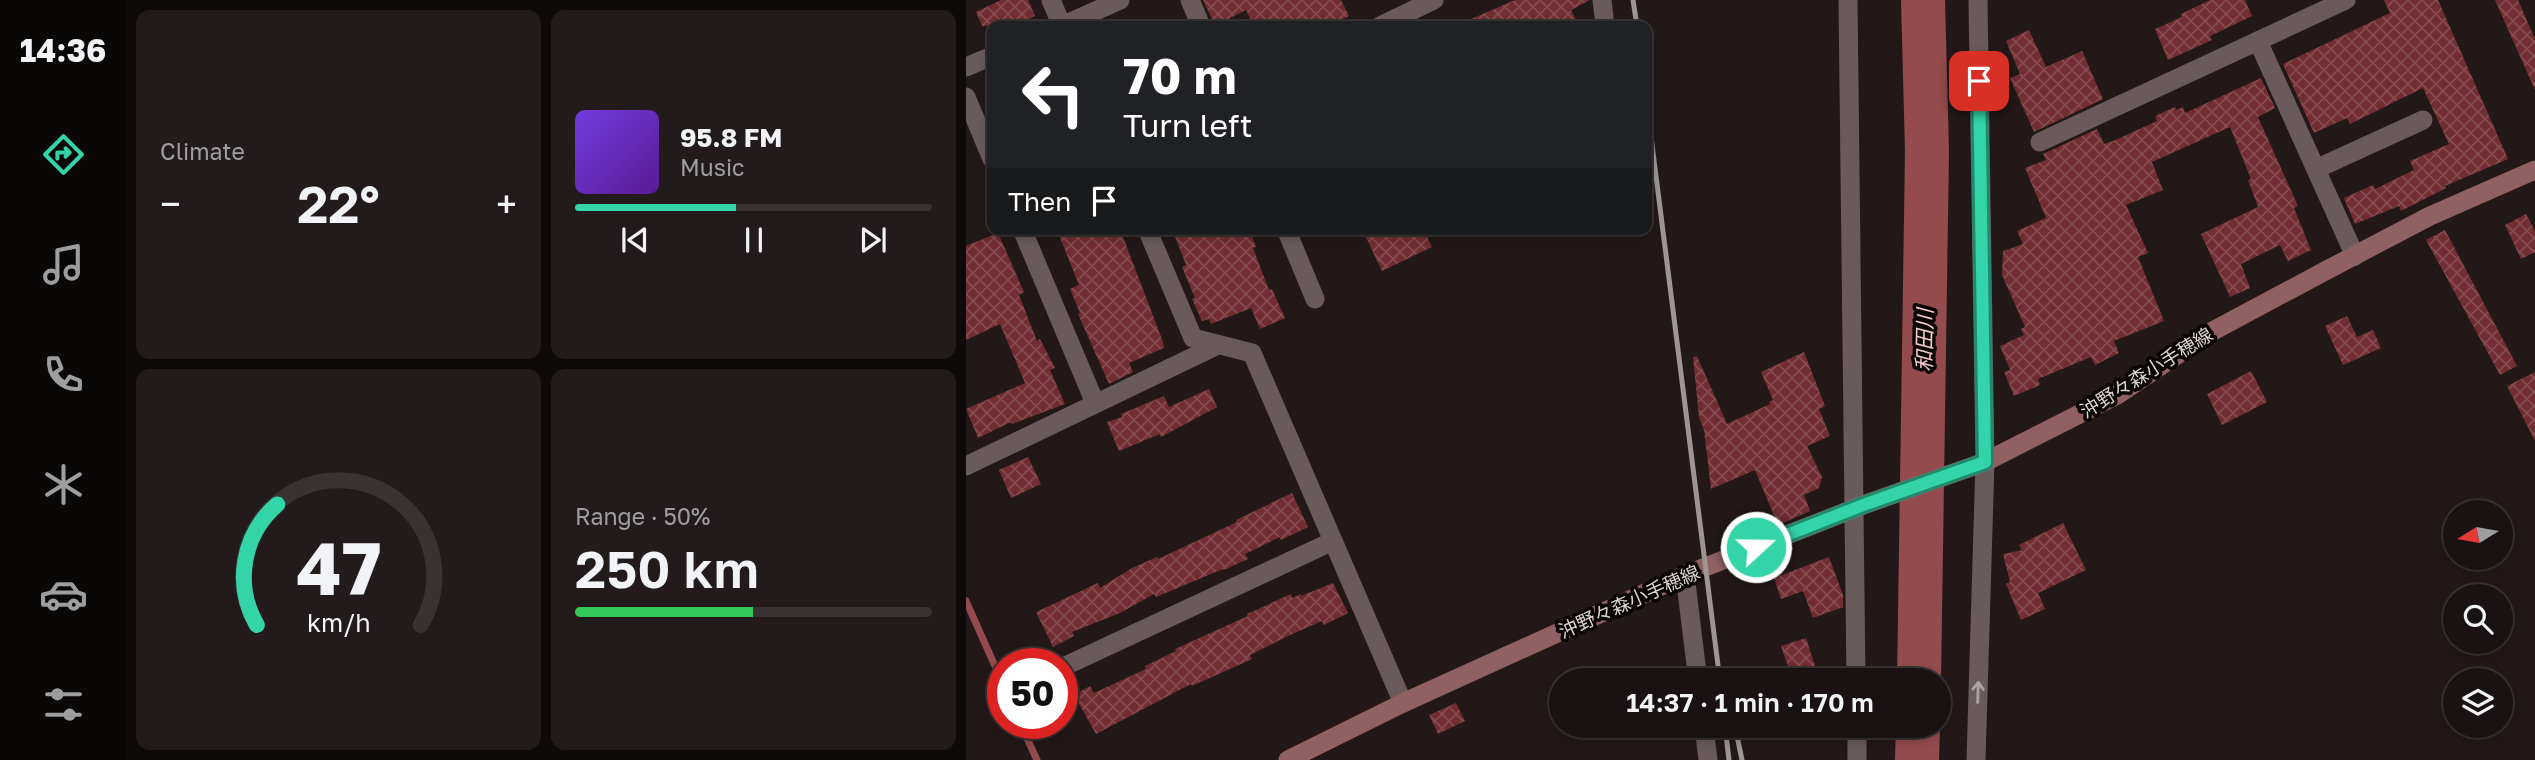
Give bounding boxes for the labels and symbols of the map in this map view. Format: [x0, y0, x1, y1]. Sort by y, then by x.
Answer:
pin [1949, 51, 2009, 111]
water label: 和田川 [1910, 306, 1938, 372]
street label: 沖野々森小手穂線 [2075, 322, 2217, 422]
north arrow [2443, 500, 2513, 570]
position arrow [1719, 510, 1793, 584]
street label: 沖野々森小手穂線 [1555, 560, 1703, 642]
speed limit sign: 50 [987, 648, 1078, 739]
one-way arrow [1972, 681, 1985, 704]

